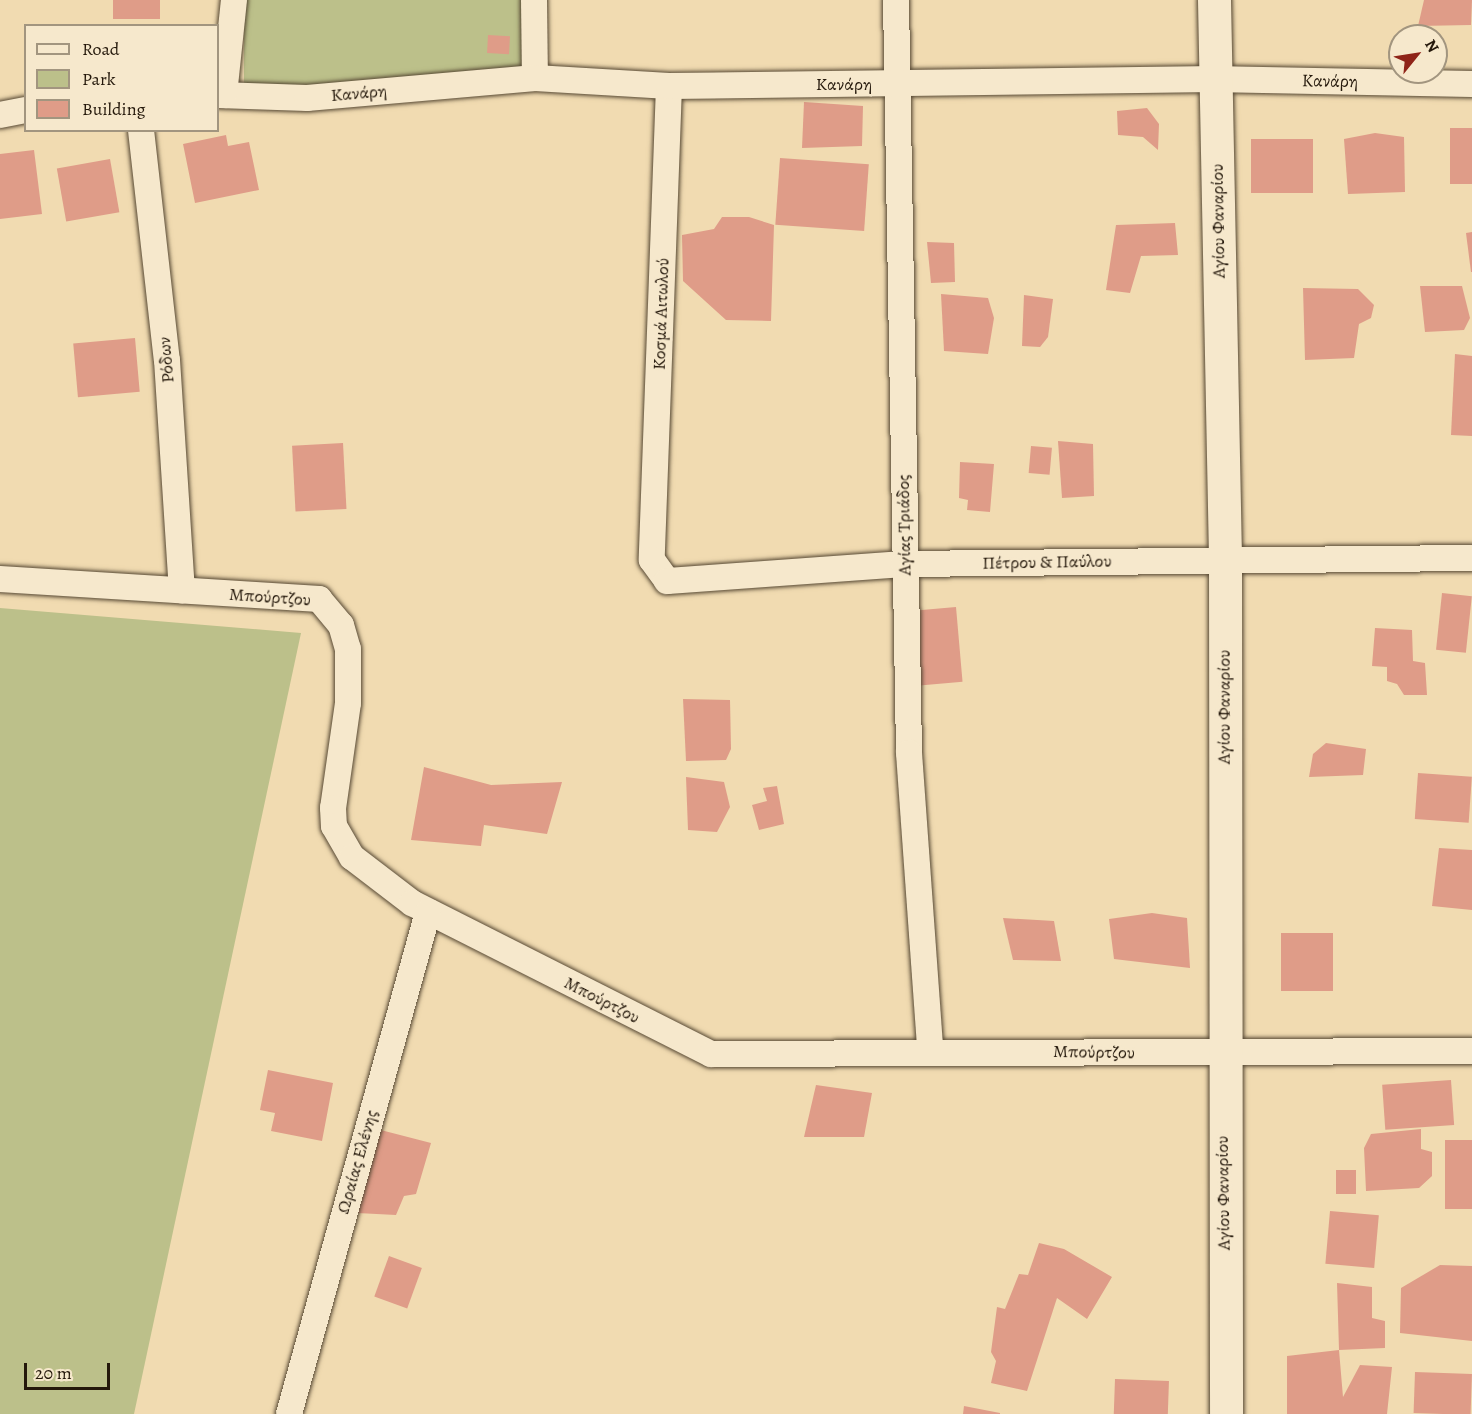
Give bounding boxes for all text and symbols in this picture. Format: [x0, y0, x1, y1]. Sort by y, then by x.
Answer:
legend [24, 24, 219, 132]
north arrow [1388, 24, 1448, 84]
text: N [1419, 35, 1444, 57]
text: Road [82, 37, 119, 61]
text: Park [82, 67, 116, 91]
street label: Κανάρη [1302, 70, 1358, 92]
street label: Κανάρη [816, 73, 872, 95]
street label: Κανάρη [330, 80, 388, 106]
text: Building [82, 97, 146, 121]
street label: Αγίου Φαναρίου [1206, 164, 1230, 278]
street label: Κοσμά Αιτωλού [648, 258, 674, 370]
street label: Ρόδων [153, 336, 179, 384]
street label: Αγίας Τριάδος [892, 474, 916, 576]
street label: Πέτρου & Παύλου [982, 550, 1112, 574]
street label: Μπούρτζου [228, 583, 312, 611]
street label: Αγίου Φαναρίου [1213, 650, 1235, 764]
street label: Μπούρτζου [561, 972, 643, 1028]
street label: Μπούρτζου [1053, 1040, 1135, 1064]
street label: Ωραίας Ελένης [332, 1107, 382, 1217]
street label: Αγίου Φαναρίου [1211, 1136, 1235, 1250]
scale bar [27, 1351, 112, 1389]
text: 20 m [35, 1361, 72, 1385]

